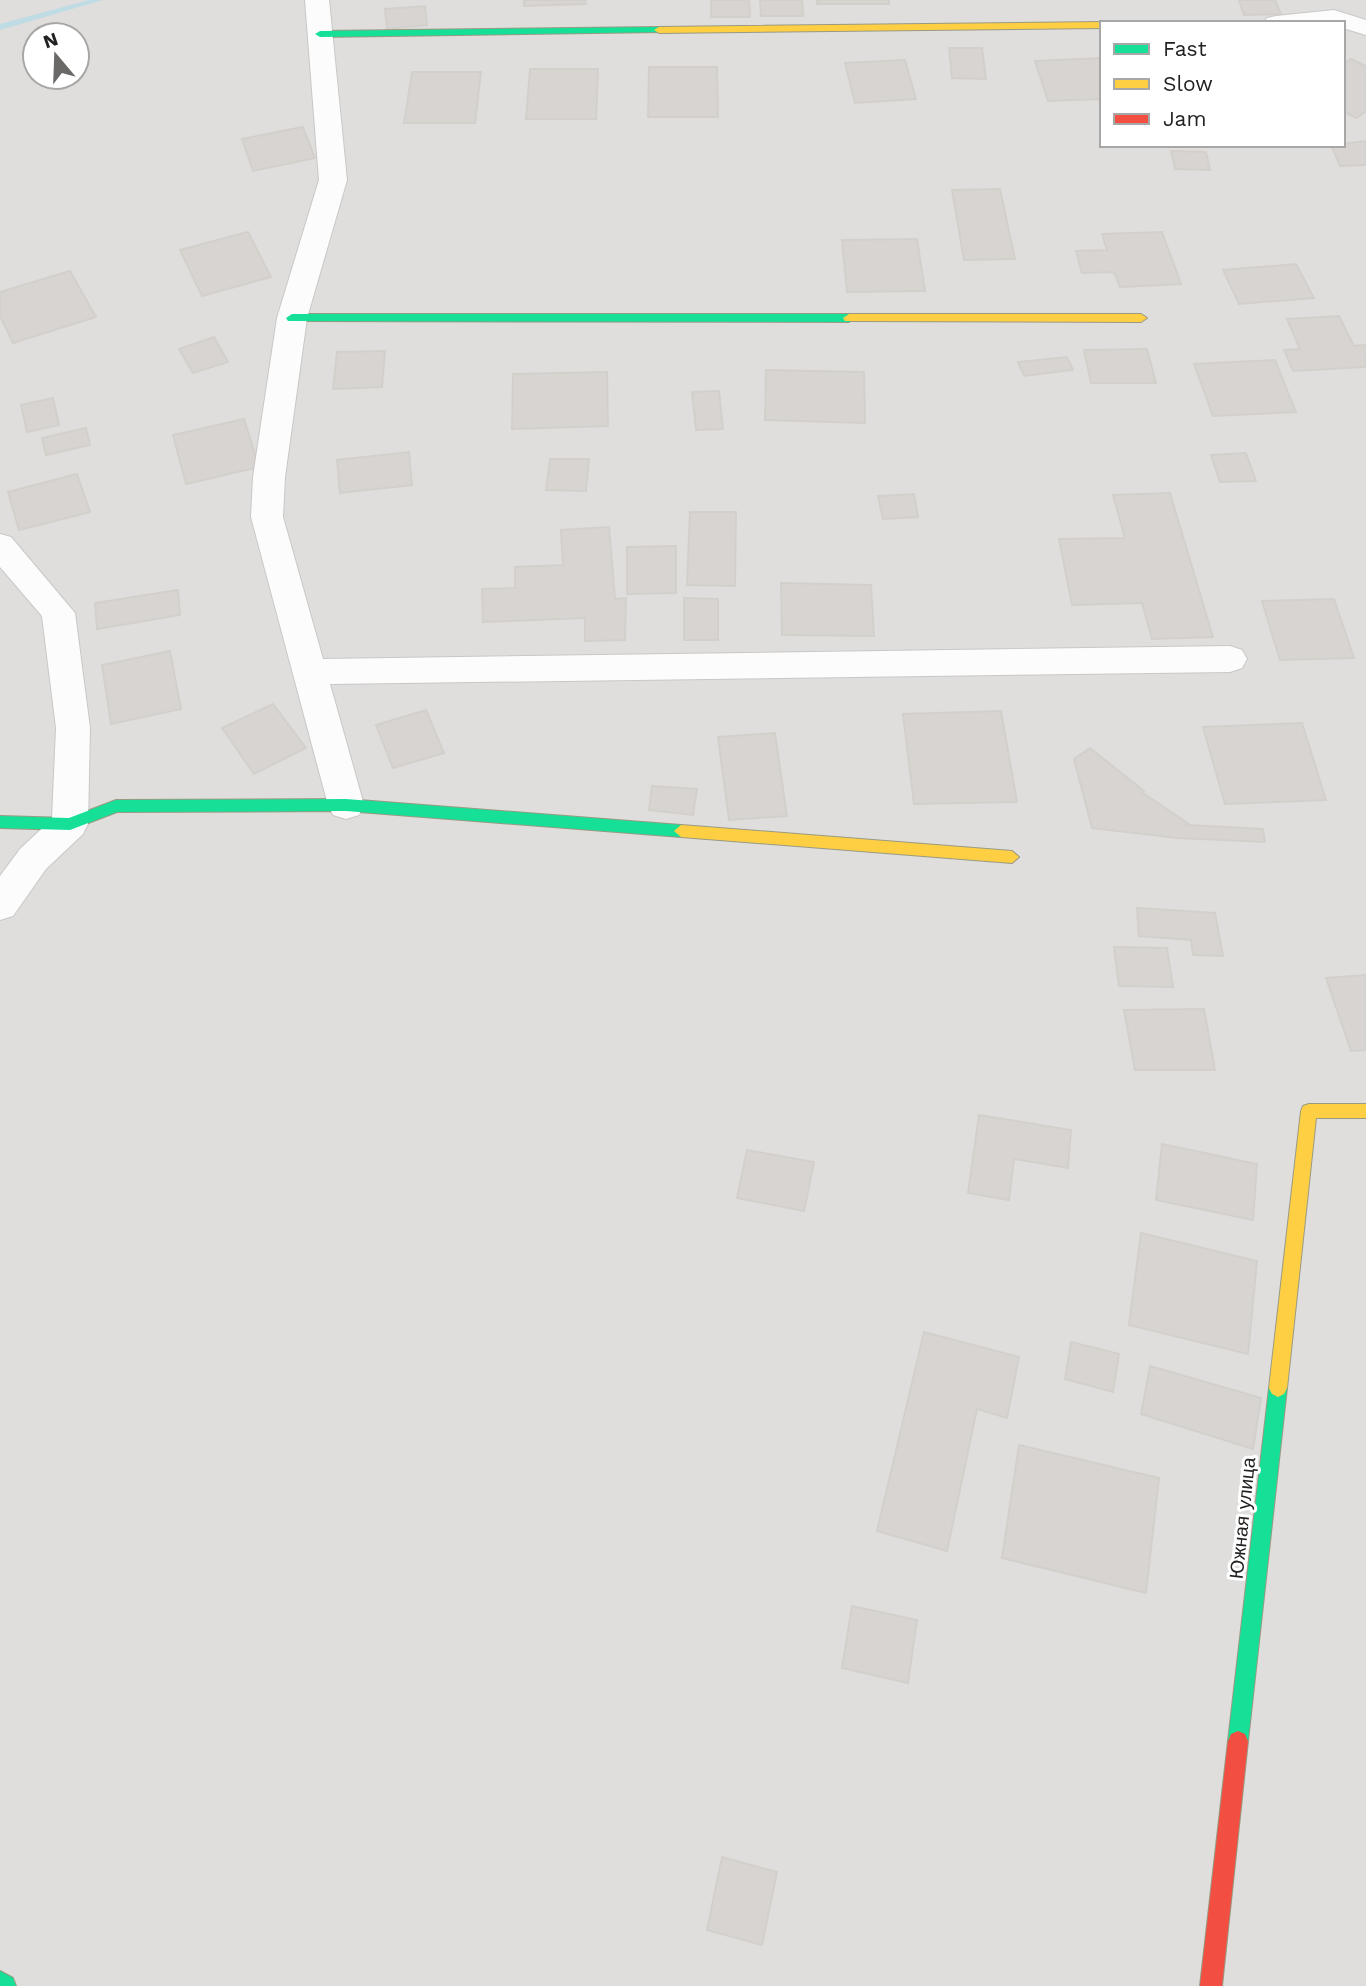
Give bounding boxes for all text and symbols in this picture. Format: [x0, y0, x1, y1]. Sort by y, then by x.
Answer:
north arrow [21, 21, 91, 91]
legend [1100, 21, 1345, 147]
text: N [40, 27, 61, 54]
text: Fast [1163, 36, 1207, 61]
text: Slow [1163, 71, 1213, 96]
text: Jam [1163, 106, 1206, 131]
street label: Южная улица [1225, 1456, 1260, 1580]

